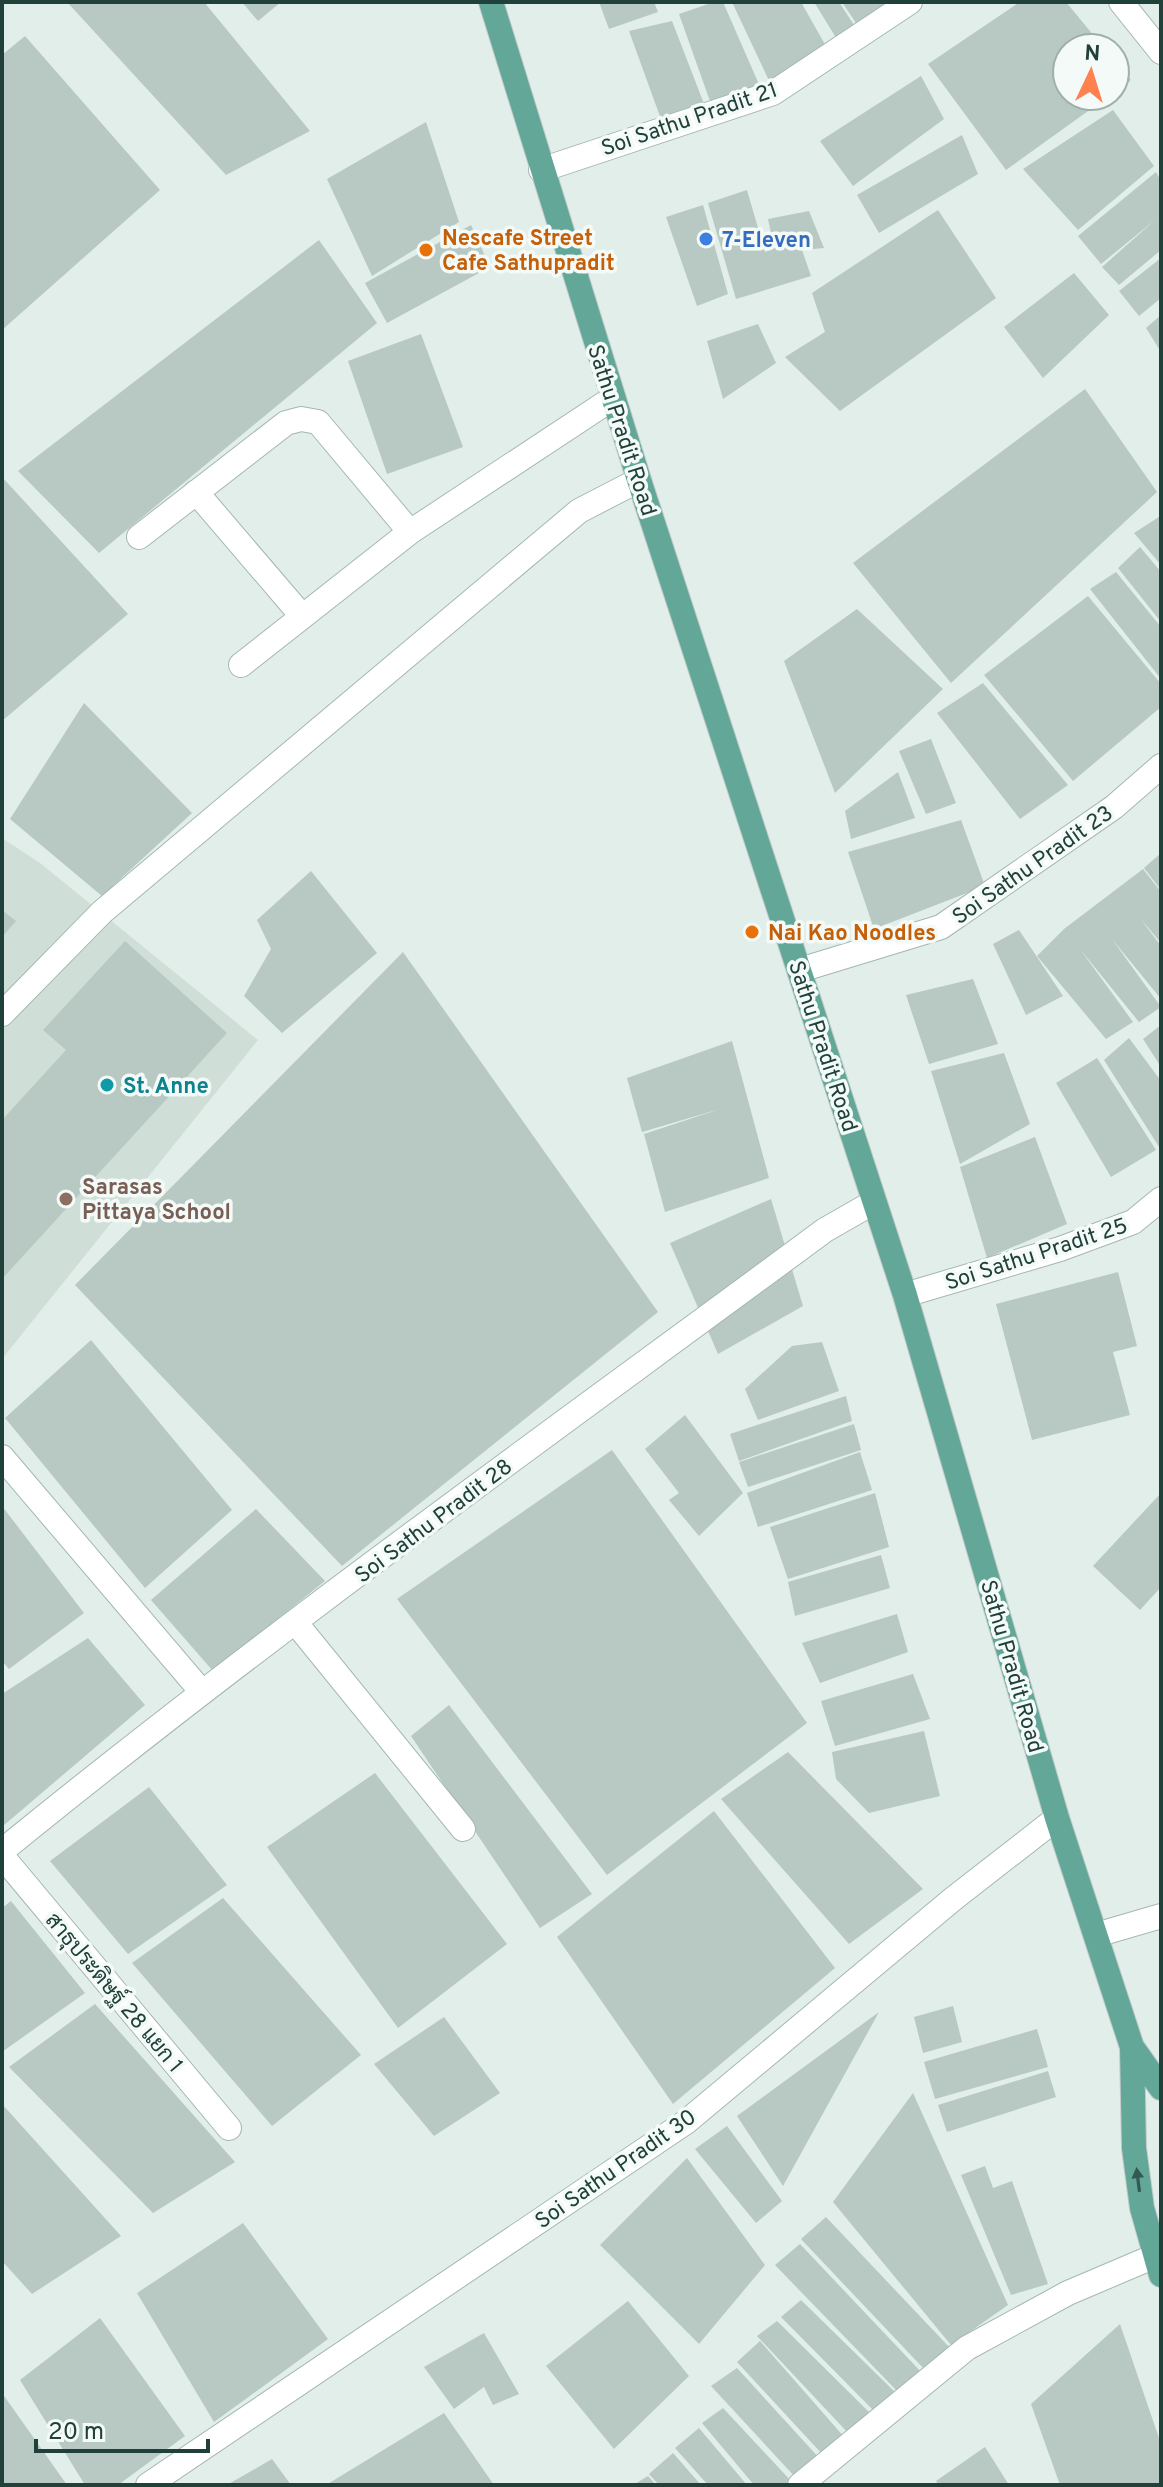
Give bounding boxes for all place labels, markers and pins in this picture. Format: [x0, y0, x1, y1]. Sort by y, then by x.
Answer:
place label: Nescafe Street Cafe Sathupradit [442, 226, 615, 278]
place label: 7-Eleven [722, 228, 811, 255]
marker: 7-Eleven [697, 230, 715, 248]
marker: Nescafe Street Cafe Sathupradit [417, 241, 435, 259]
place label: Nai Kao Noodles [768, 921, 936, 948]
marker: Nai Kao Noodles [743, 923, 761, 941]
place label: St. Anne [123, 1074, 209, 1101]
marker: St. Anne [98, 1076, 116, 1094]
place label: Sarasas Pittaya School [82, 1175, 231, 1227]
marker: Sarasas Pittaya School [57, 1190, 75, 1208]

